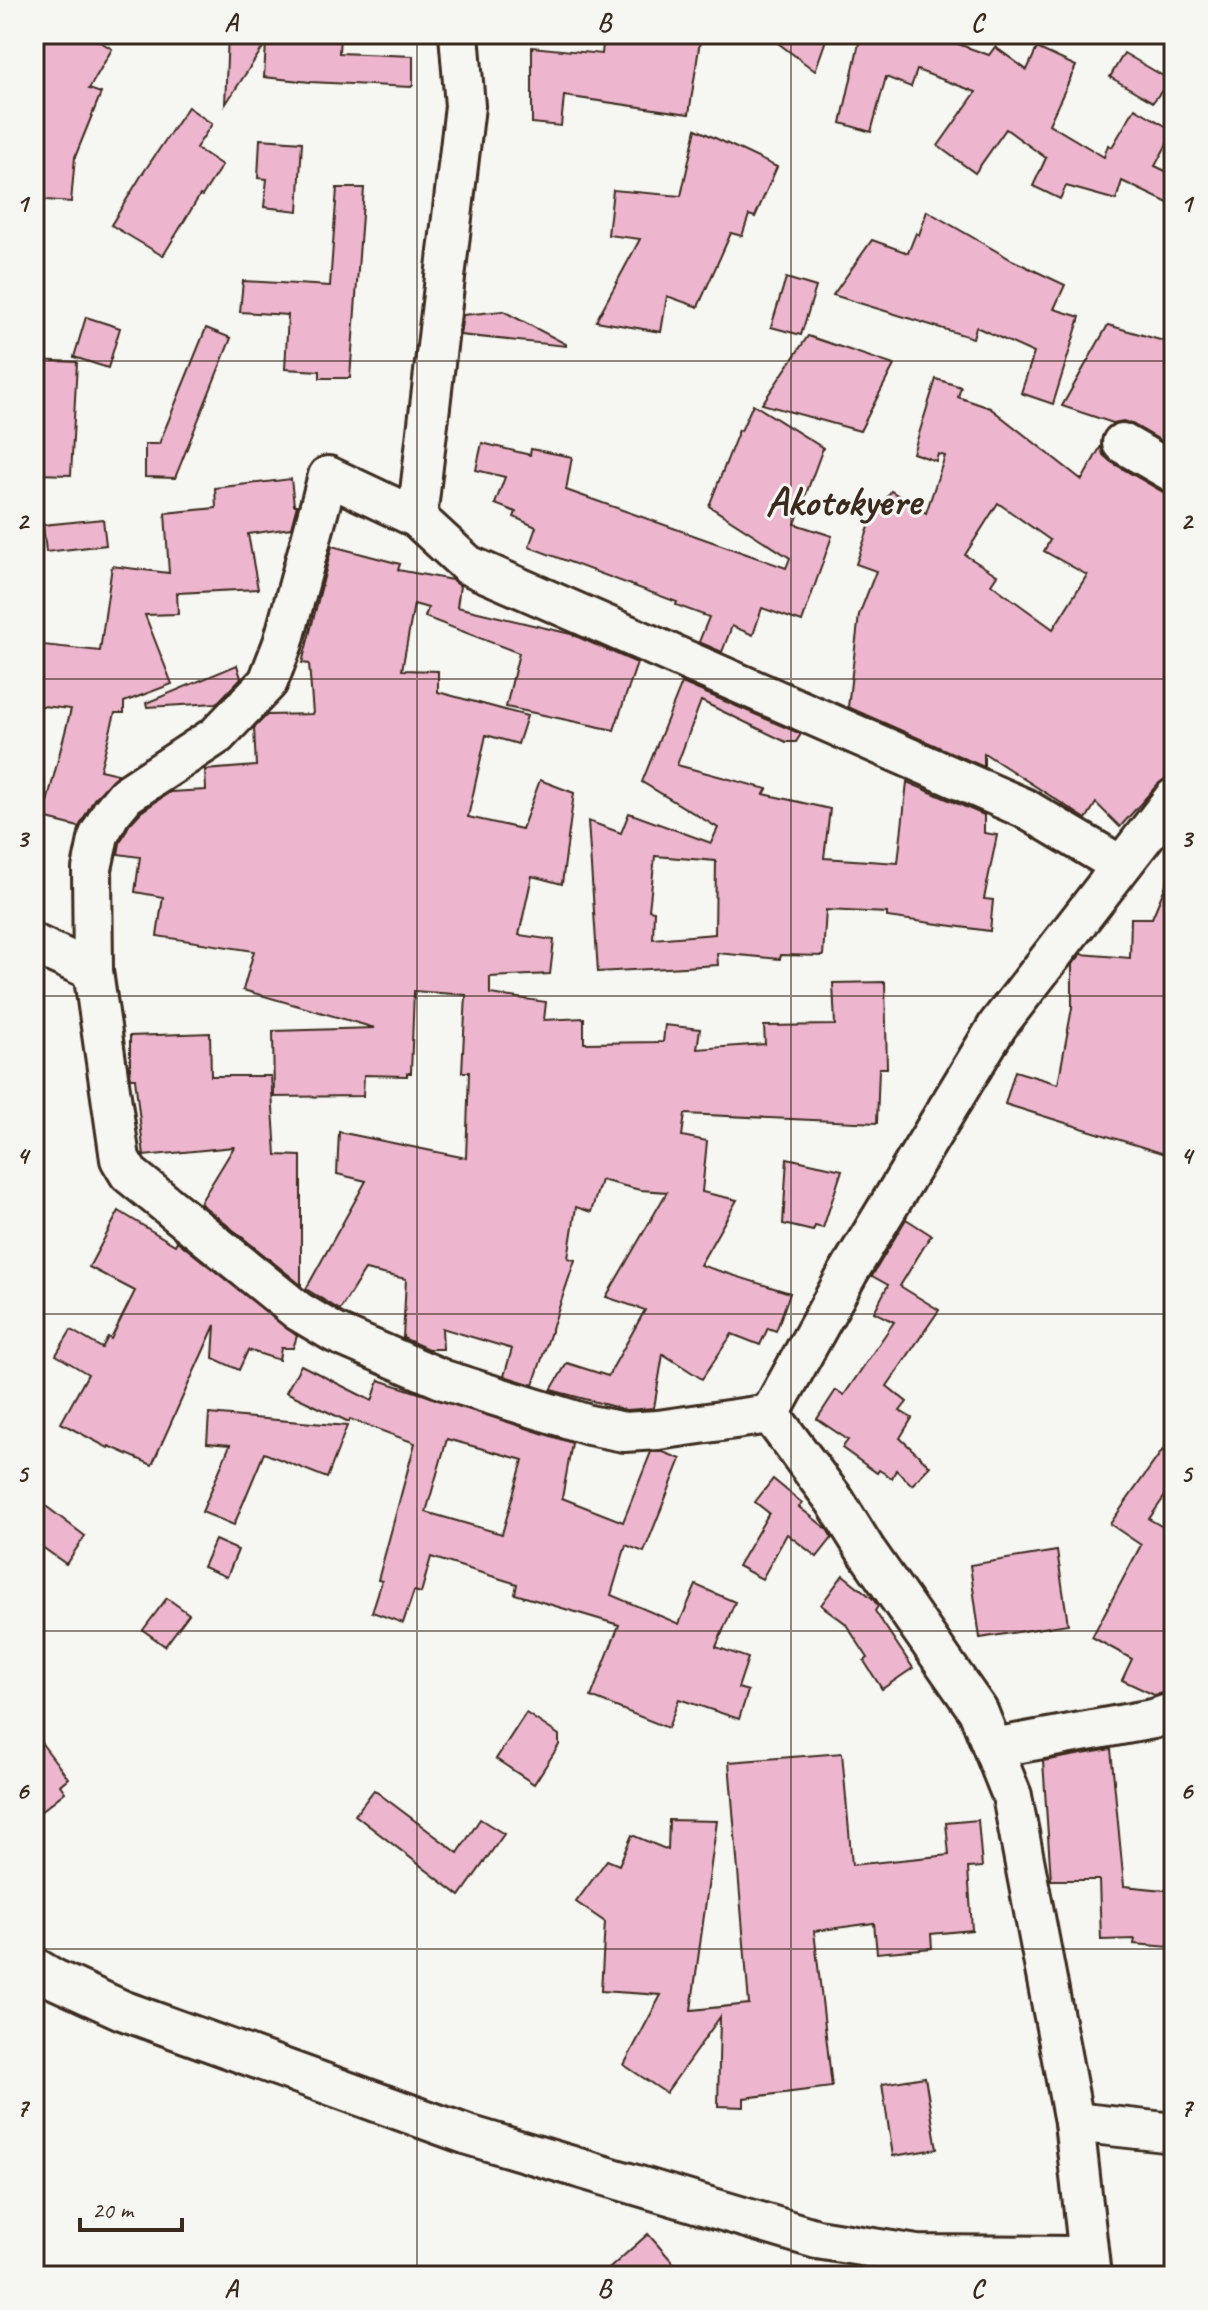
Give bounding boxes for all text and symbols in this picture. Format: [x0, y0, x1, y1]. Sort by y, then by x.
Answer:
text: A [224, 6, 239, 39]
text: B [597, 6, 613, 39]
text: C [971, 6, 987, 39]
text: 1 [16, 187, 31, 220]
text: 1 [1180, 187, 1195, 220]
district label: Akotokyere [765, 475, 925, 528]
text: 2 [16, 504, 30, 537]
text: 2 [1180, 504, 1194, 537]
text: 3 [16, 822, 30, 855]
text: 3 [1180, 822, 1194, 855]
text: 4 [16, 1139, 31, 1172]
text: 4 [1180, 1139, 1195, 1172]
text: 5 [16, 1457, 30, 1490]
text: 5 [1180, 1457, 1194, 1490]
text: 6 [16, 1774, 30, 1807]
text: 6 [1180, 1774, 1194, 1807]
text: 7 [16, 2091, 30, 2124]
text: 7 [1180, 2091, 1194, 2124]
scale bar [80, 2182, 182, 2232]
text: 20 m [92, 2195, 135, 2225]
text: A [224, 2272, 239, 2305]
text: B [597, 2272, 613, 2305]
text: C [971, 2272, 987, 2305]

